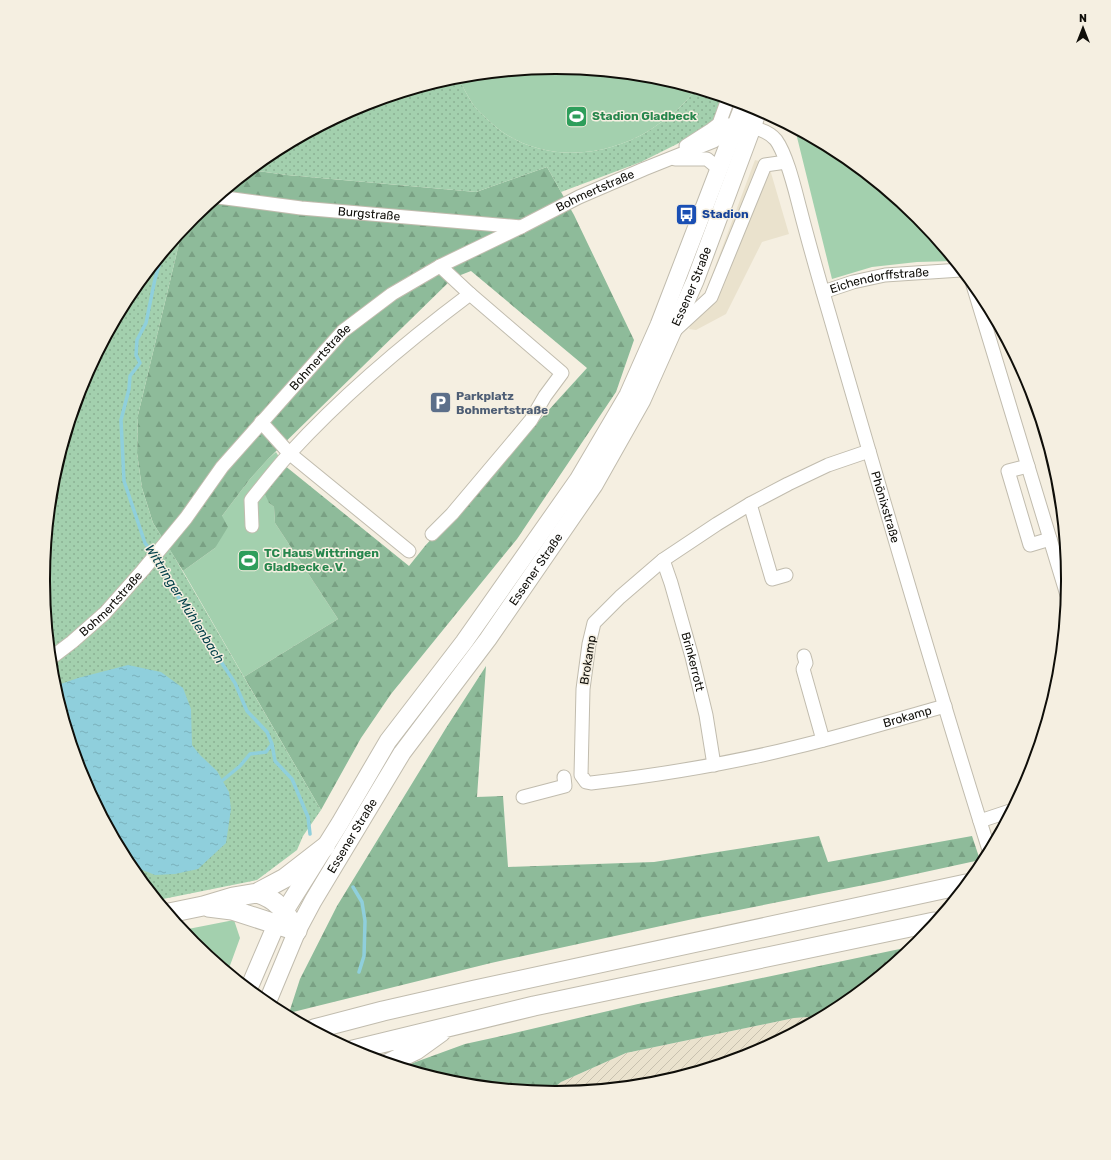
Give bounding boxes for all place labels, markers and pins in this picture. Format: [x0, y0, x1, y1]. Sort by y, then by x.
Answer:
sports icon: Stadion Gladbeck [564, 103, 590, 129]
place label: Stadion Gladbeck [592, 109, 697, 123]
bus stop icon: Stadion [674, 201, 700, 227]
place label: Stadion [702, 207, 749, 221]
place label: Parkplatz Bohmertstraße [456, 389, 548, 417]
parking icon: Parkplatz Bohmertstraße [427, 390, 453, 416]
place label: TC Haus Wittringen Gladbeck e. V. [264, 546, 379, 574]
sports icon: TC Haus Wittringen Gladbeck e. V. [236, 547, 262, 573]

